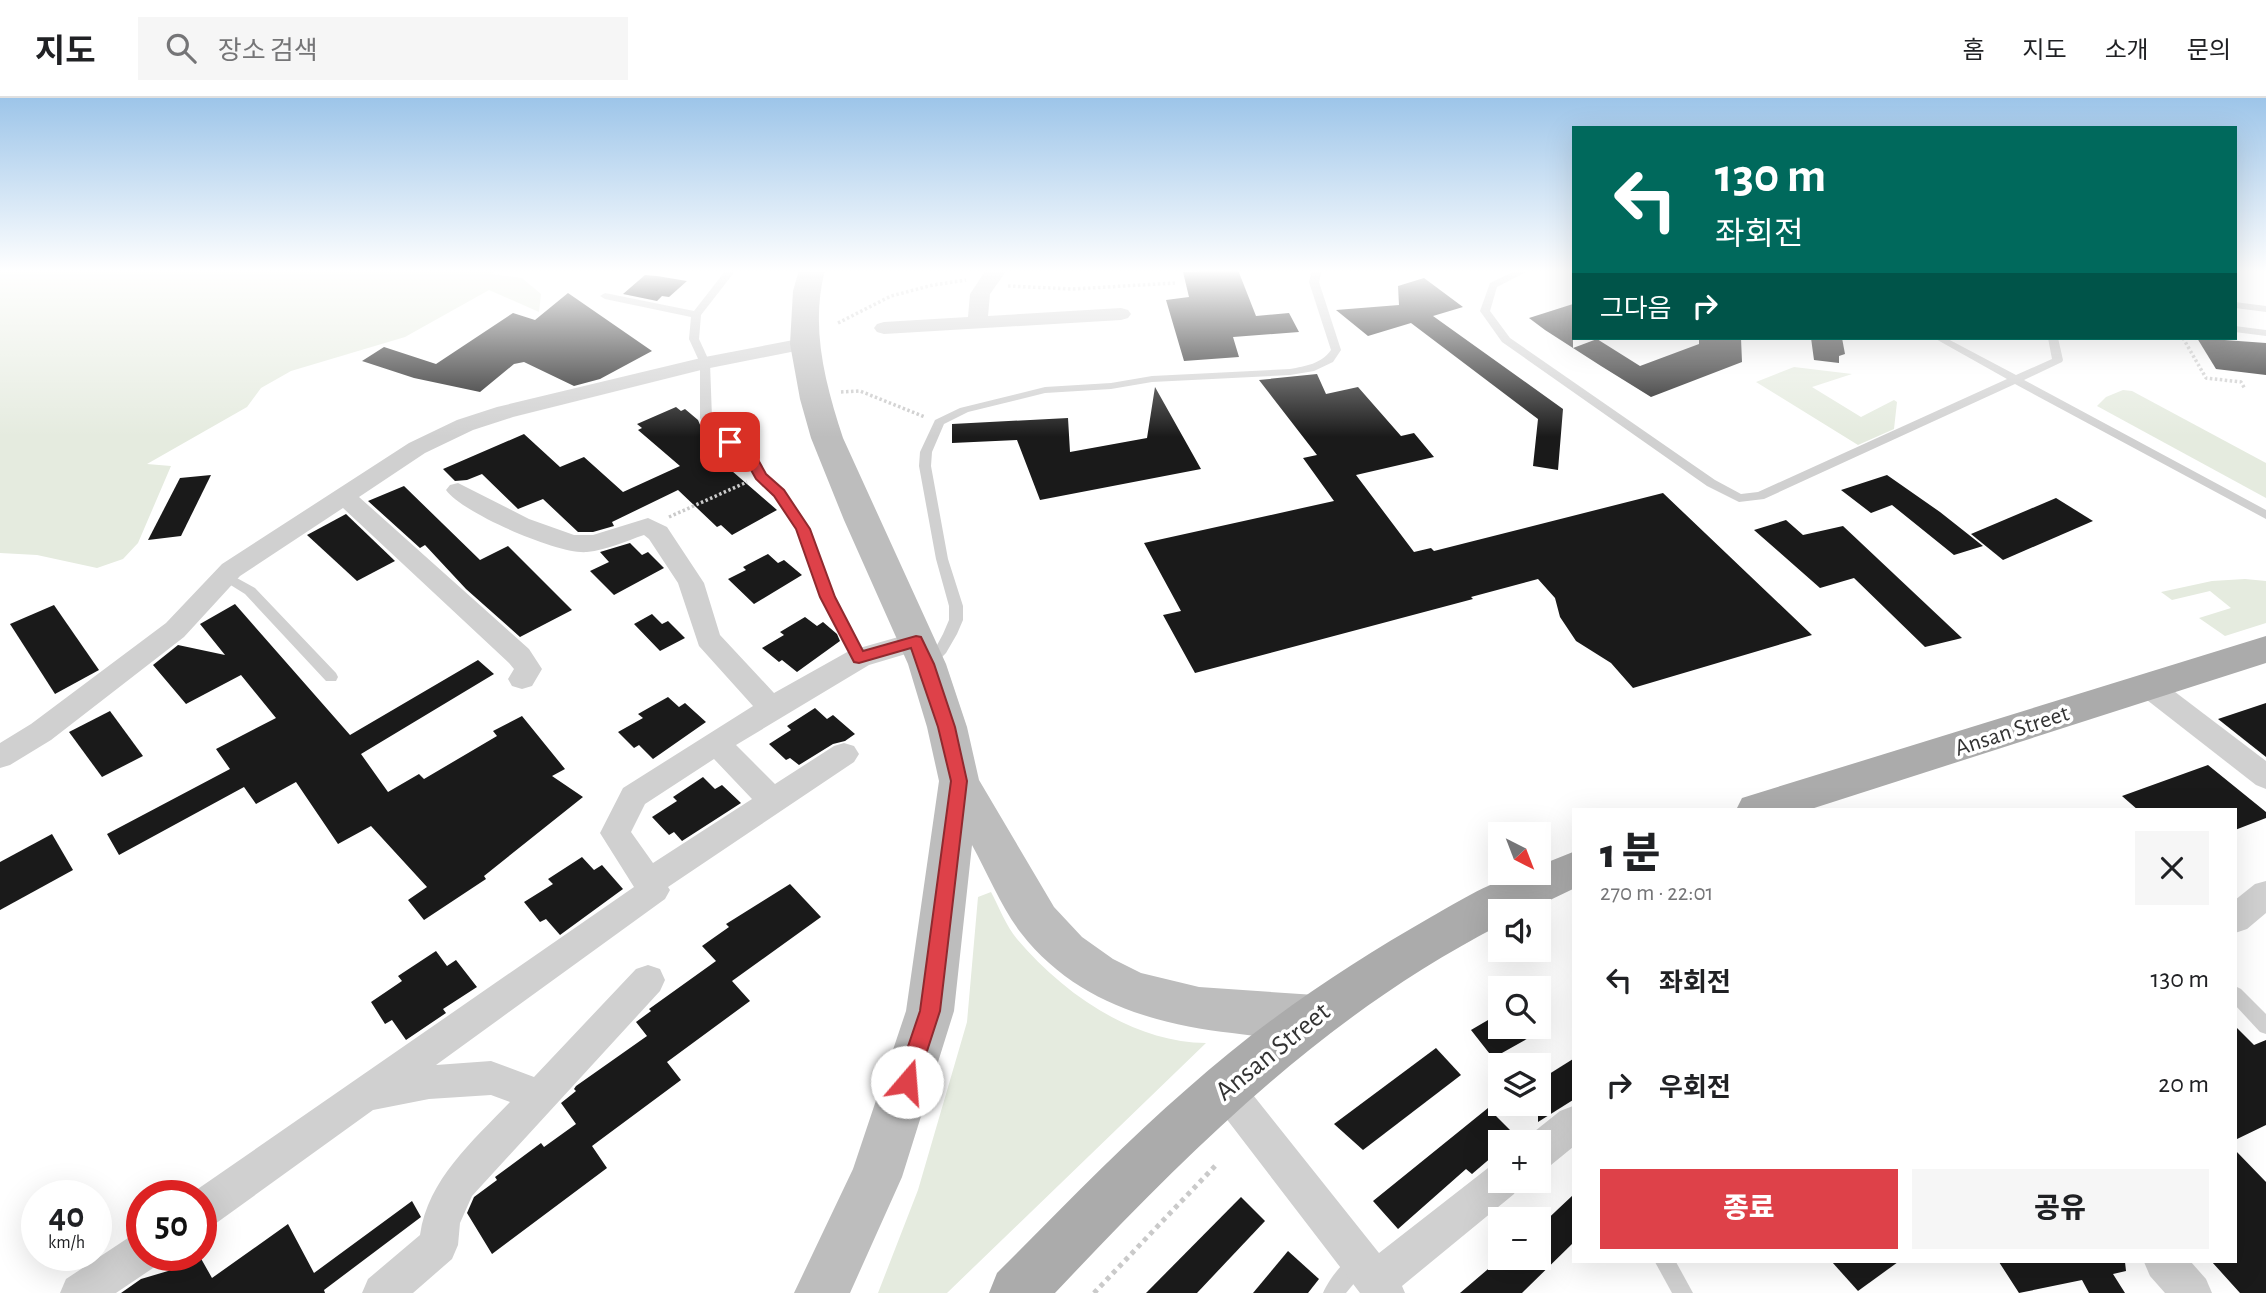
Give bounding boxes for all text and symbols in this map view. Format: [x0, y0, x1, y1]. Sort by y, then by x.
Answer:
search box [138, 17, 628, 80]
icon: search [162, 29, 200, 67]
text: 지도 [35, 36, 96, 69]
text: 장소 검색 [218, 38, 318, 64]
text: 홈 [1962, 39, 1984, 63]
text: 지도 [2022, 39, 2067, 63]
text: 소개 [2105, 39, 2149, 63]
text: 문의 [2187, 39, 2231, 63]
text: 130 m [1715, 152, 1826, 201]
icon: left [1600, 154, 1691, 245]
text: 좌회전 [1715, 218, 1803, 250]
icon: right [1686, 287, 1724, 325]
text: 그다음 [1600, 296, 1672, 322]
pin [700, 412, 760, 472]
icon: arrive [711, 423, 749, 461]
street label: Ansan Street [1952, 701, 2072, 761]
north arrow [1488, 822, 1550, 886]
map controls [1488, 822, 1551, 1270]
button: close [2135, 831, 2209, 905]
text: 1 분 [1600, 833, 1660, 875]
text: 270 m · 22:01 [1600, 882, 1714, 905]
button: sound [1488, 899, 1551, 962]
icon: left [1600, 961, 1638, 999]
text: 130 m [2151, 966, 2209, 992]
text: 좌회전 [1659, 970, 1731, 996]
button: search [1488, 976, 1551, 1039]
street label: Ansan Street [1210, 998, 1336, 1106]
position arrow [870, 1045, 944, 1119]
button: layers [1488, 1053, 1551, 1116]
icon: right [1600, 1066, 1638, 1104]
text: 20 m [2158, 1071, 2209, 1097]
text: 우회전 [1659, 1075, 1731, 1101]
button: + [1488, 1130, 1551, 1193]
button: 종료 [1600, 1169, 1898, 1249]
button: 공유 [1912, 1169, 2209, 1249]
speed limit sign: 50 [126, 1180, 217, 1271]
text: 40 [49, 1199, 84, 1234]
button: − [1488, 1207, 1551, 1270]
text: km/h [48, 1234, 85, 1252]

